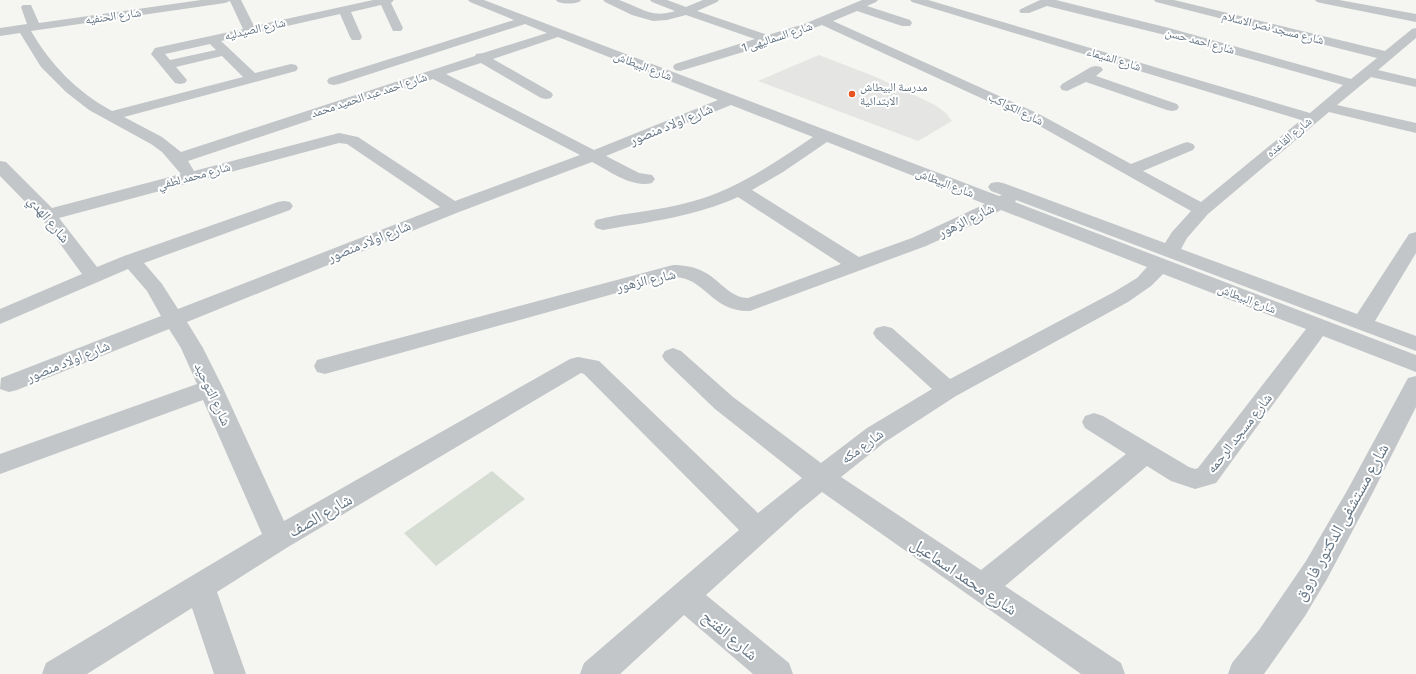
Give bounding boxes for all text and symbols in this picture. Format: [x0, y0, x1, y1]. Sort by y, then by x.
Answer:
street label: شارع الحنفيه [84, 4, 142, 28]
street label: شارع مسجد نصر الاسلام [1220, 8, 1326, 48]
street label: شارع الصيدليه [223, 14, 287, 44]
street label: شارع السماليهى 1 [740, 18, 815, 56]
street label: شارع احمد حسن [1164, 24, 1237, 58]
street label: شارع الشيماء [1085, 43, 1143, 75]
street label: شارع البيطاش [612, 48, 674, 84]
street label: شارع احمد عبد الحميد محمد [309, 69, 429, 121]
place label: مدرسة البيطاش الابتدائية [860, 79, 927, 108]
marker: مدرسة البيطاش الابتدائية [847, 89, 857, 99]
street label: شارع الكواكب [986, 89, 1046, 129]
street label: شارع اولاد منصور [626, 99, 716, 150]
street label: شارع القاعده [1263, 113, 1315, 161]
street label: شارع محمد لطفي [156, 159, 233, 195]
street label: شارع البيطاش [914, 165, 976, 201]
street label: شارع الهدي [22, 192, 74, 248]
street label: شارع الزهور [934, 199, 997, 243]
street label: شارع اولاد منصور [324, 216, 414, 267]
street label: شارع الزهور [614, 264, 678, 297]
street label: شارع البيطاش [1216, 281, 1278, 317]
street label: شارع اولاد منصور [23, 336, 113, 387]
street label: شارع التوحيد [190, 359, 235, 429]
street label: شارع مسجد الرحمه [1202, 389, 1277, 477]
street label: شارع مكه [837, 424, 887, 468]
street label: شارع مستشفى الدكتور فاروق [1288, 439, 1394, 605]
street label: شارع الصف [284, 488, 356, 543]
street label: شارع محمد اسماعيل [906, 532, 1022, 621]
street label: شارع الفتح [697, 605, 763, 666]

